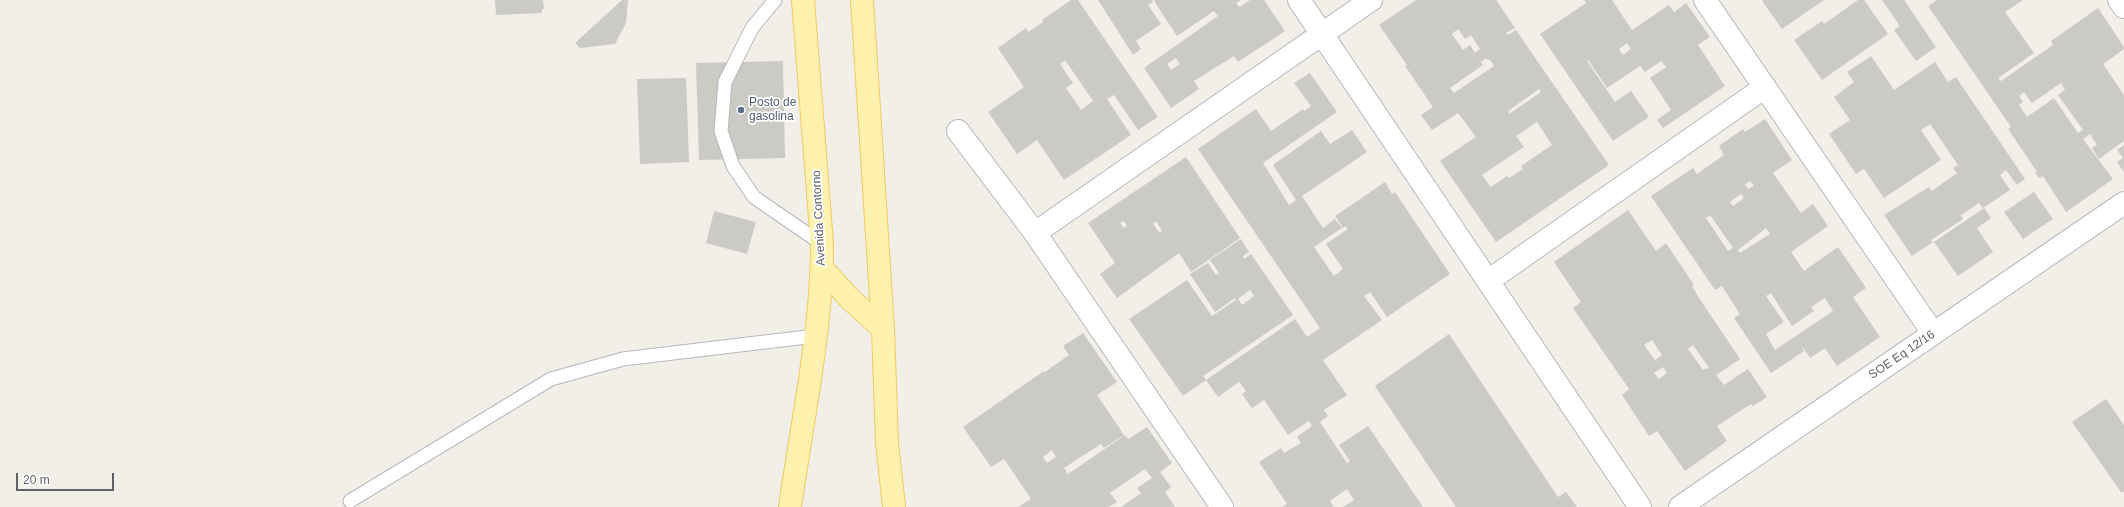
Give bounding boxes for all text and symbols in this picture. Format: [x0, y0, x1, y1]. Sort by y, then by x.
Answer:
place label: Posto de gasolina [749, 96, 796, 124]
marker: Posto de gasolina [736, 105, 746, 115]
street label: Avenida Contorno [809, 170, 829, 266]
street label: SOE Eq 12/16 [1866, 328, 1938, 382]
scale bar [18, 465, 116, 491]
text: 20 m [23, 473, 50, 487]

